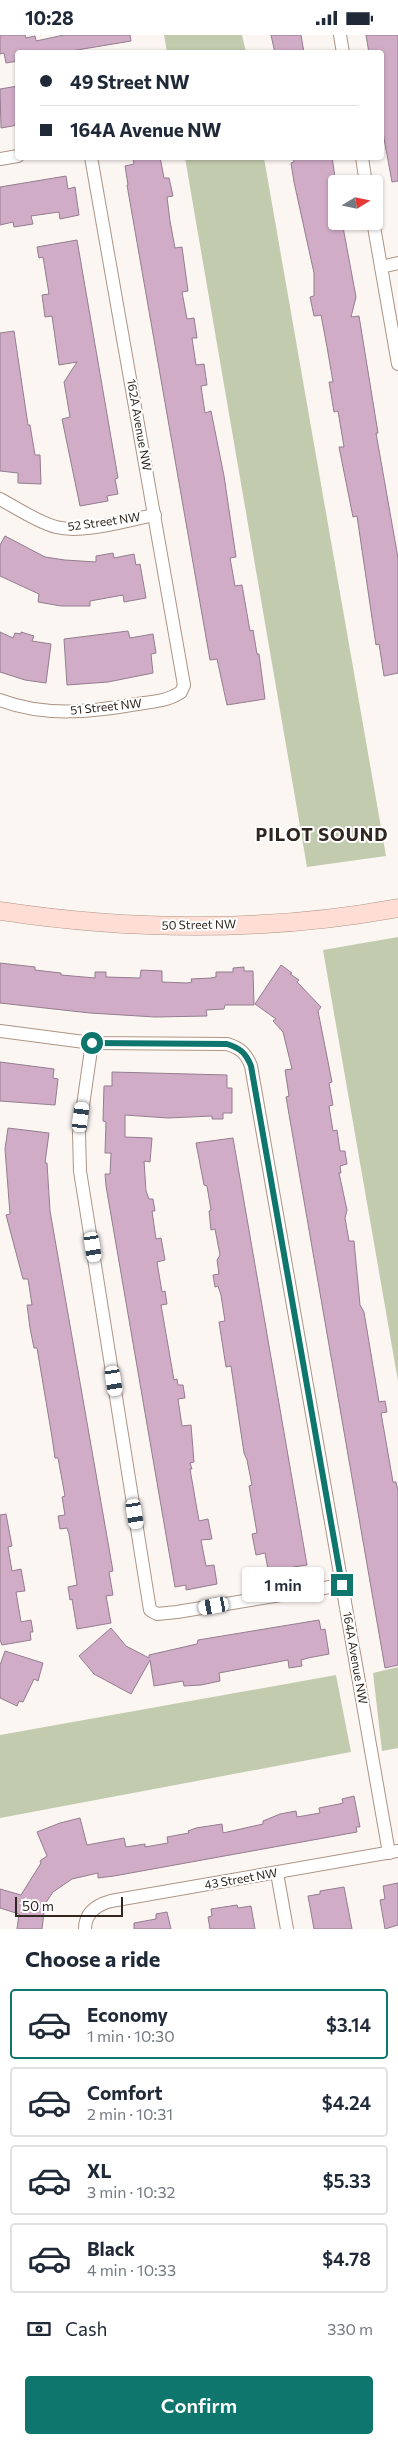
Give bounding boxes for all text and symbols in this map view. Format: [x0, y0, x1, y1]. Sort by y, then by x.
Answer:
text: 10:28 [25, 6, 74, 29]
text: 49 Street NW [70, 70, 190, 93]
text: 164A Avenue NW [70, 118, 222, 141]
north arrow [328, 175, 382, 230]
map controls [328, 175, 383, 230]
street label: 162A Avenue NW [125, 378, 155, 472]
street label: 52 Street NW [67, 509, 141, 533]
street label: 51 Street NW [69, 695, 142, 717]
district label: PILOT SOUND [255, 823, 389, 845]
street label: 50 Street NW [162, 916, 236, 932]
route start [81, 1032, 103, 1054]
car [71, 1101, 90, 1133]
car [83, 1231, 102, 1263]
car [104, 1365, 123, 1397]
car [125, 1498, 144, 1530]
callout: 1 min [242, 1567, 324, 1603]
route end [331, 1574, 353, 1596]
text: 1 min [264, 1575, 302, 1594]
car [197, 1596, 230, 1616]
street label: 164A Avenue NW [341, 1610, 371, 1705]
street label: 43 Street NW [203, 1865, 278, 1891]
scale bar [15, 1894, 122, 1917]
text: 50 m [22, 1897, 54, 1914]
text: Choose a ride [25, 1945, 160, 1972]
icon: car [27, 2002, 72, 2047]
text: Economy [87, 2003, 168, 2026]
text: $3.14 [326, 2013, 371, 2036]
text: 1 min · 10:30 [87, 2026, 175, 2045]
icon: car [27, 2080, 72, 2125]
text: Comfort [87, 2081, 163, 2104]
text: $4.24 [322, 2091, 371, 2114]
text: 2 min · 10:31 [87, 2104, 173, 2123]
icon: car [27, 2158, 72, 2203]
text: XL [87, 2159, 112, 2182]
text: $5.33 [323, 2169, 371, 2192]
text: 3 min · 10:32 [87, 2182, 175, 2201]
icon: car [27, 2236, 72, 2281]
text: Black [87, 2237, 135, 2260]
text: $4.78 [322, 2247, 371, 2270]
text: 4 min · 10:33 [87, 2260, 176, 2279]
icon: cash [25, 2315, 53, 2343]
text: Cash [65, 2317, 107, 2340]
text: 330 m [327, 2319, 373, 2338]
button: Confirm [25, 2376, 373, 2434]

